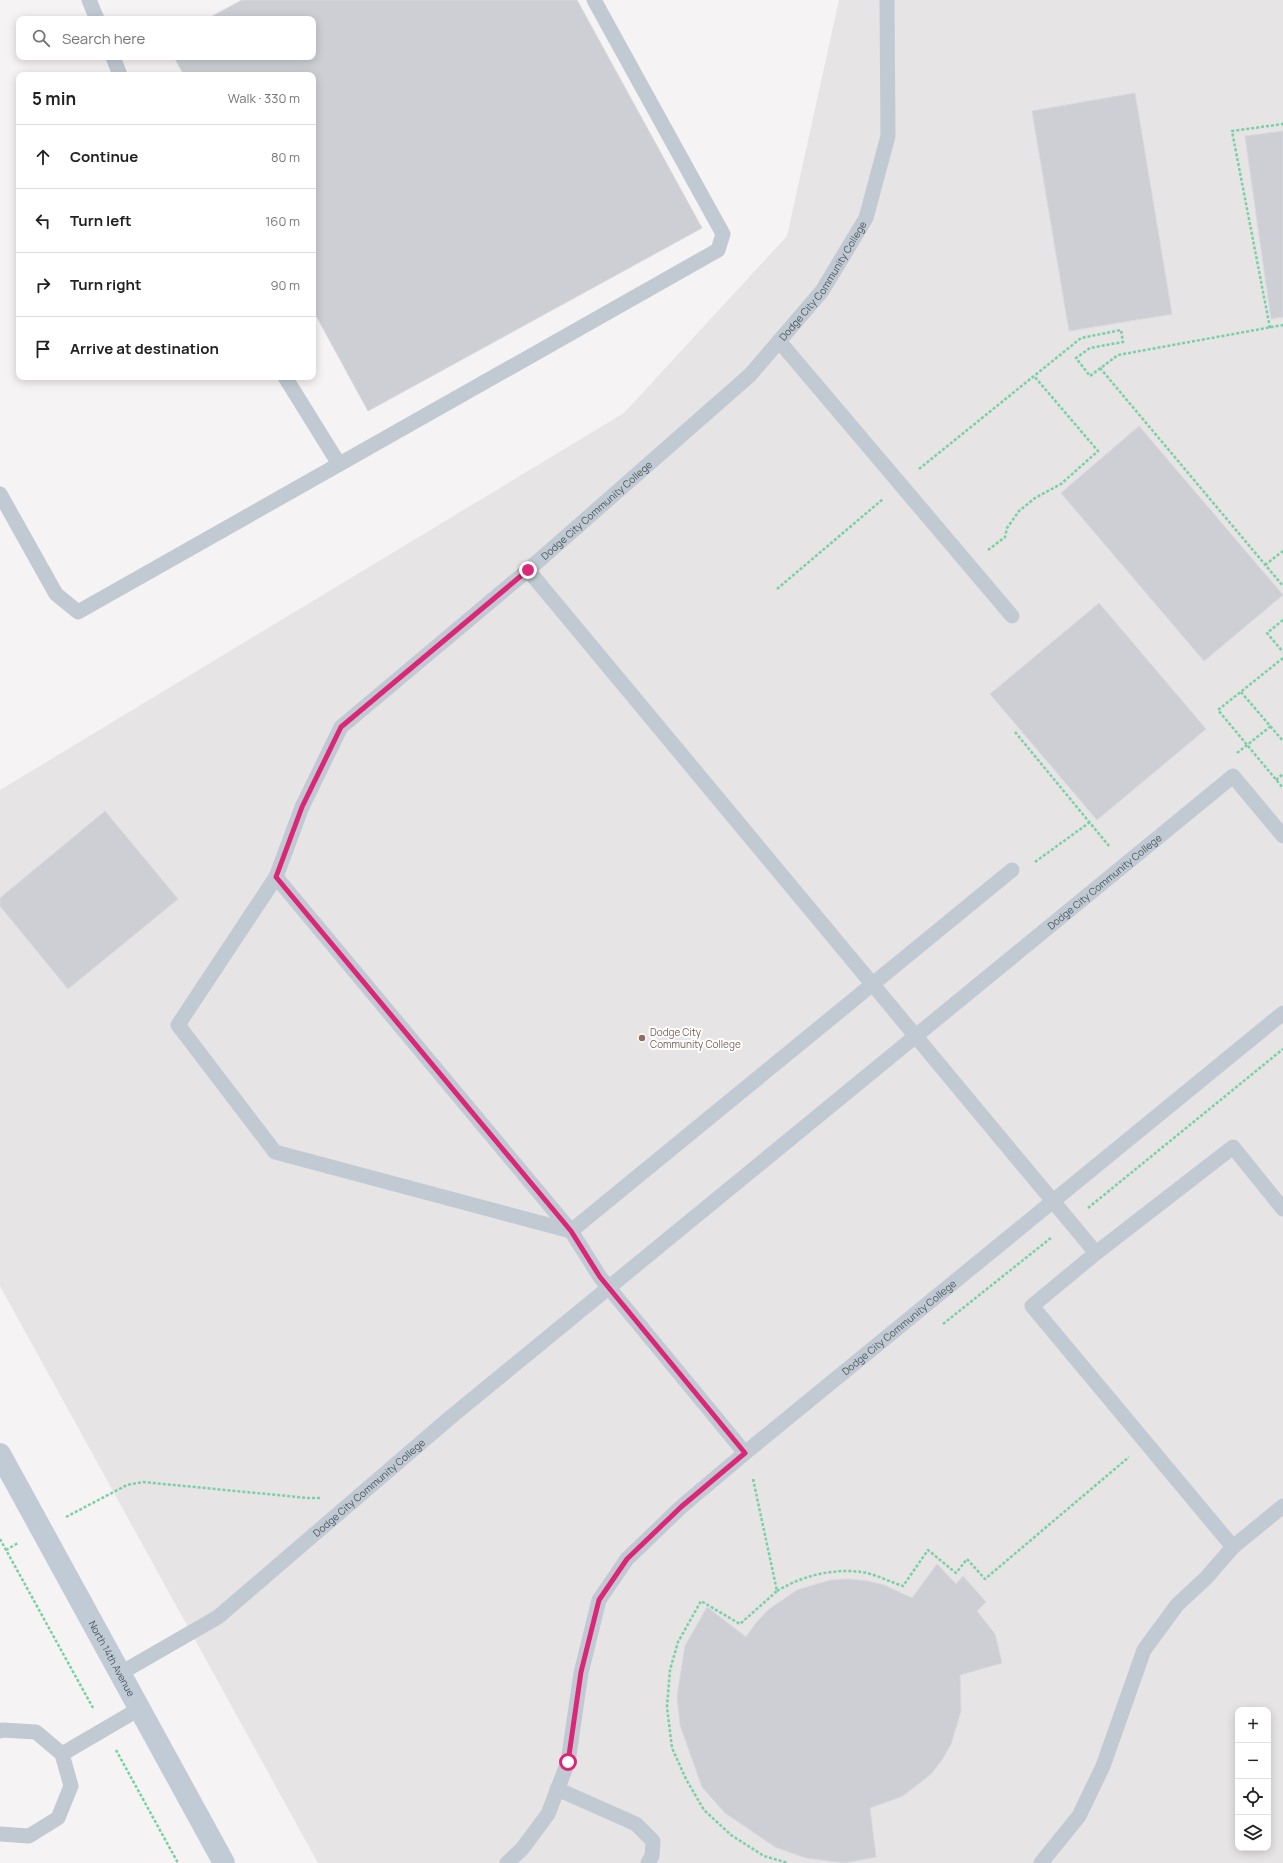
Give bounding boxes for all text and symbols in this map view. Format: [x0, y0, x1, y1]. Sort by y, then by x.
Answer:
search box [16, 16, 316, 60]
icon: search [30, 27, 52, 49]
text: Search here [62, 28, 145, 49]
text: 5 min [32, 87, 76, 110]
text: Walk · 330 m [228, 89, 300, 107]
icon: ahead [32, 146, 54, 168]
text: Continue [70, 146, 138, 167]
text: 80 m [271, 148, 300, 166]
icon: left [32, 210, 54, 232]
text: Turn left [70, 210, 132, 231]
text: 160 m [265, 212, 300, 230]
street label: Dodge City Community College [776, 218, 870, 343]
icon: right [32, 274, 54, 296]
text: Turn right [70, 274, 141, 295]
text: 90 m [270, 276, 300, 294]
icon: arrive [32, 338, 54, 360]
text: Arrive at destination [70, 338, 219, 359]
street label: Dodge City Community College [538, 457, 655, 563]
route end [519, 561, 537, 579]
street label: Dodge City Community College [1044, 830, 1164, 933]
place label: Dodge City Community College [650, 1025, 741, 1051]
marker: Dodge City Community College [637, 1033, 647, 1043]
street label: Dodge City Community College [839, 1276, 959, 1378]
street label: Dodge City Community College [310, 1435, 428, 1540]
street label: North 14th Avenue [85, 1618, 138, 1699]
map controls [1235, 1707, 1271, 1851]
button: + [1235, 1707, 1271, 1743]
button: − [1235, 1743, 1271, 1779]
route start [559, 1753, 577, 1771]
button: locate [1235, 1779, 1271, 1815]
button: layers [1235, 1815, 1271, 1851]

